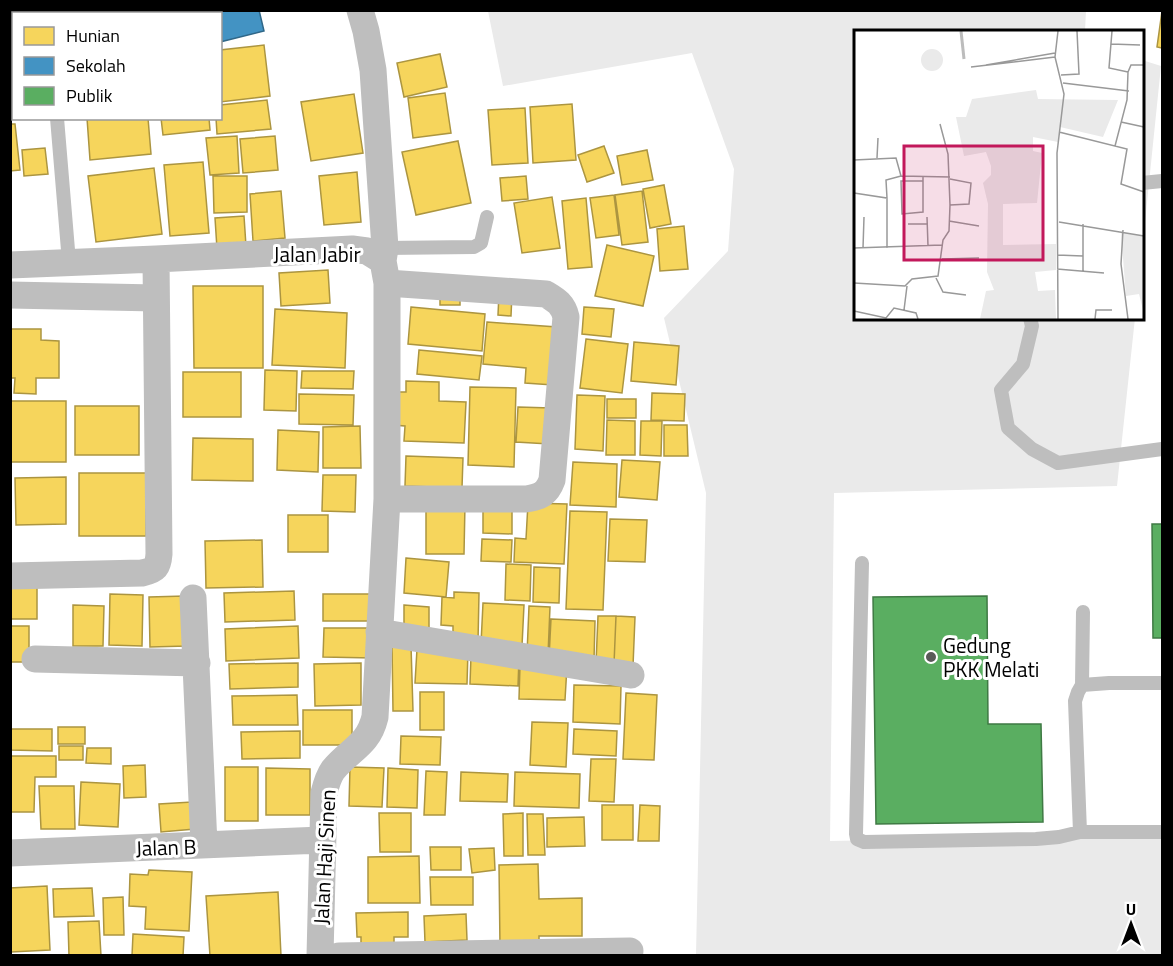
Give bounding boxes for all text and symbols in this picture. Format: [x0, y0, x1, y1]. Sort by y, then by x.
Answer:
legend [12, 12, 222, 120]
text: Hunian [66, 22, 120, 49]
inset map [854, 30, 1143, 320]
text: Sekolah [66, 52, 126, 79]
text: Publik [66, 82, 113, 109]
street label: Jalan Jabir [273, 238, 361, 270]
place label: Gedung PKK Melati [943, 629, 1039, 685]
marker: Gedung PKK Melati [924, 650, 938, 664]
street label: Jalan Haji Sinen [304, 788, 344, 926]
street label: Jalan B [135, 830, 197, 864]
north arrow [1101, 894, 1161, 954]
text: U [1126, 897, 1136, 921]

